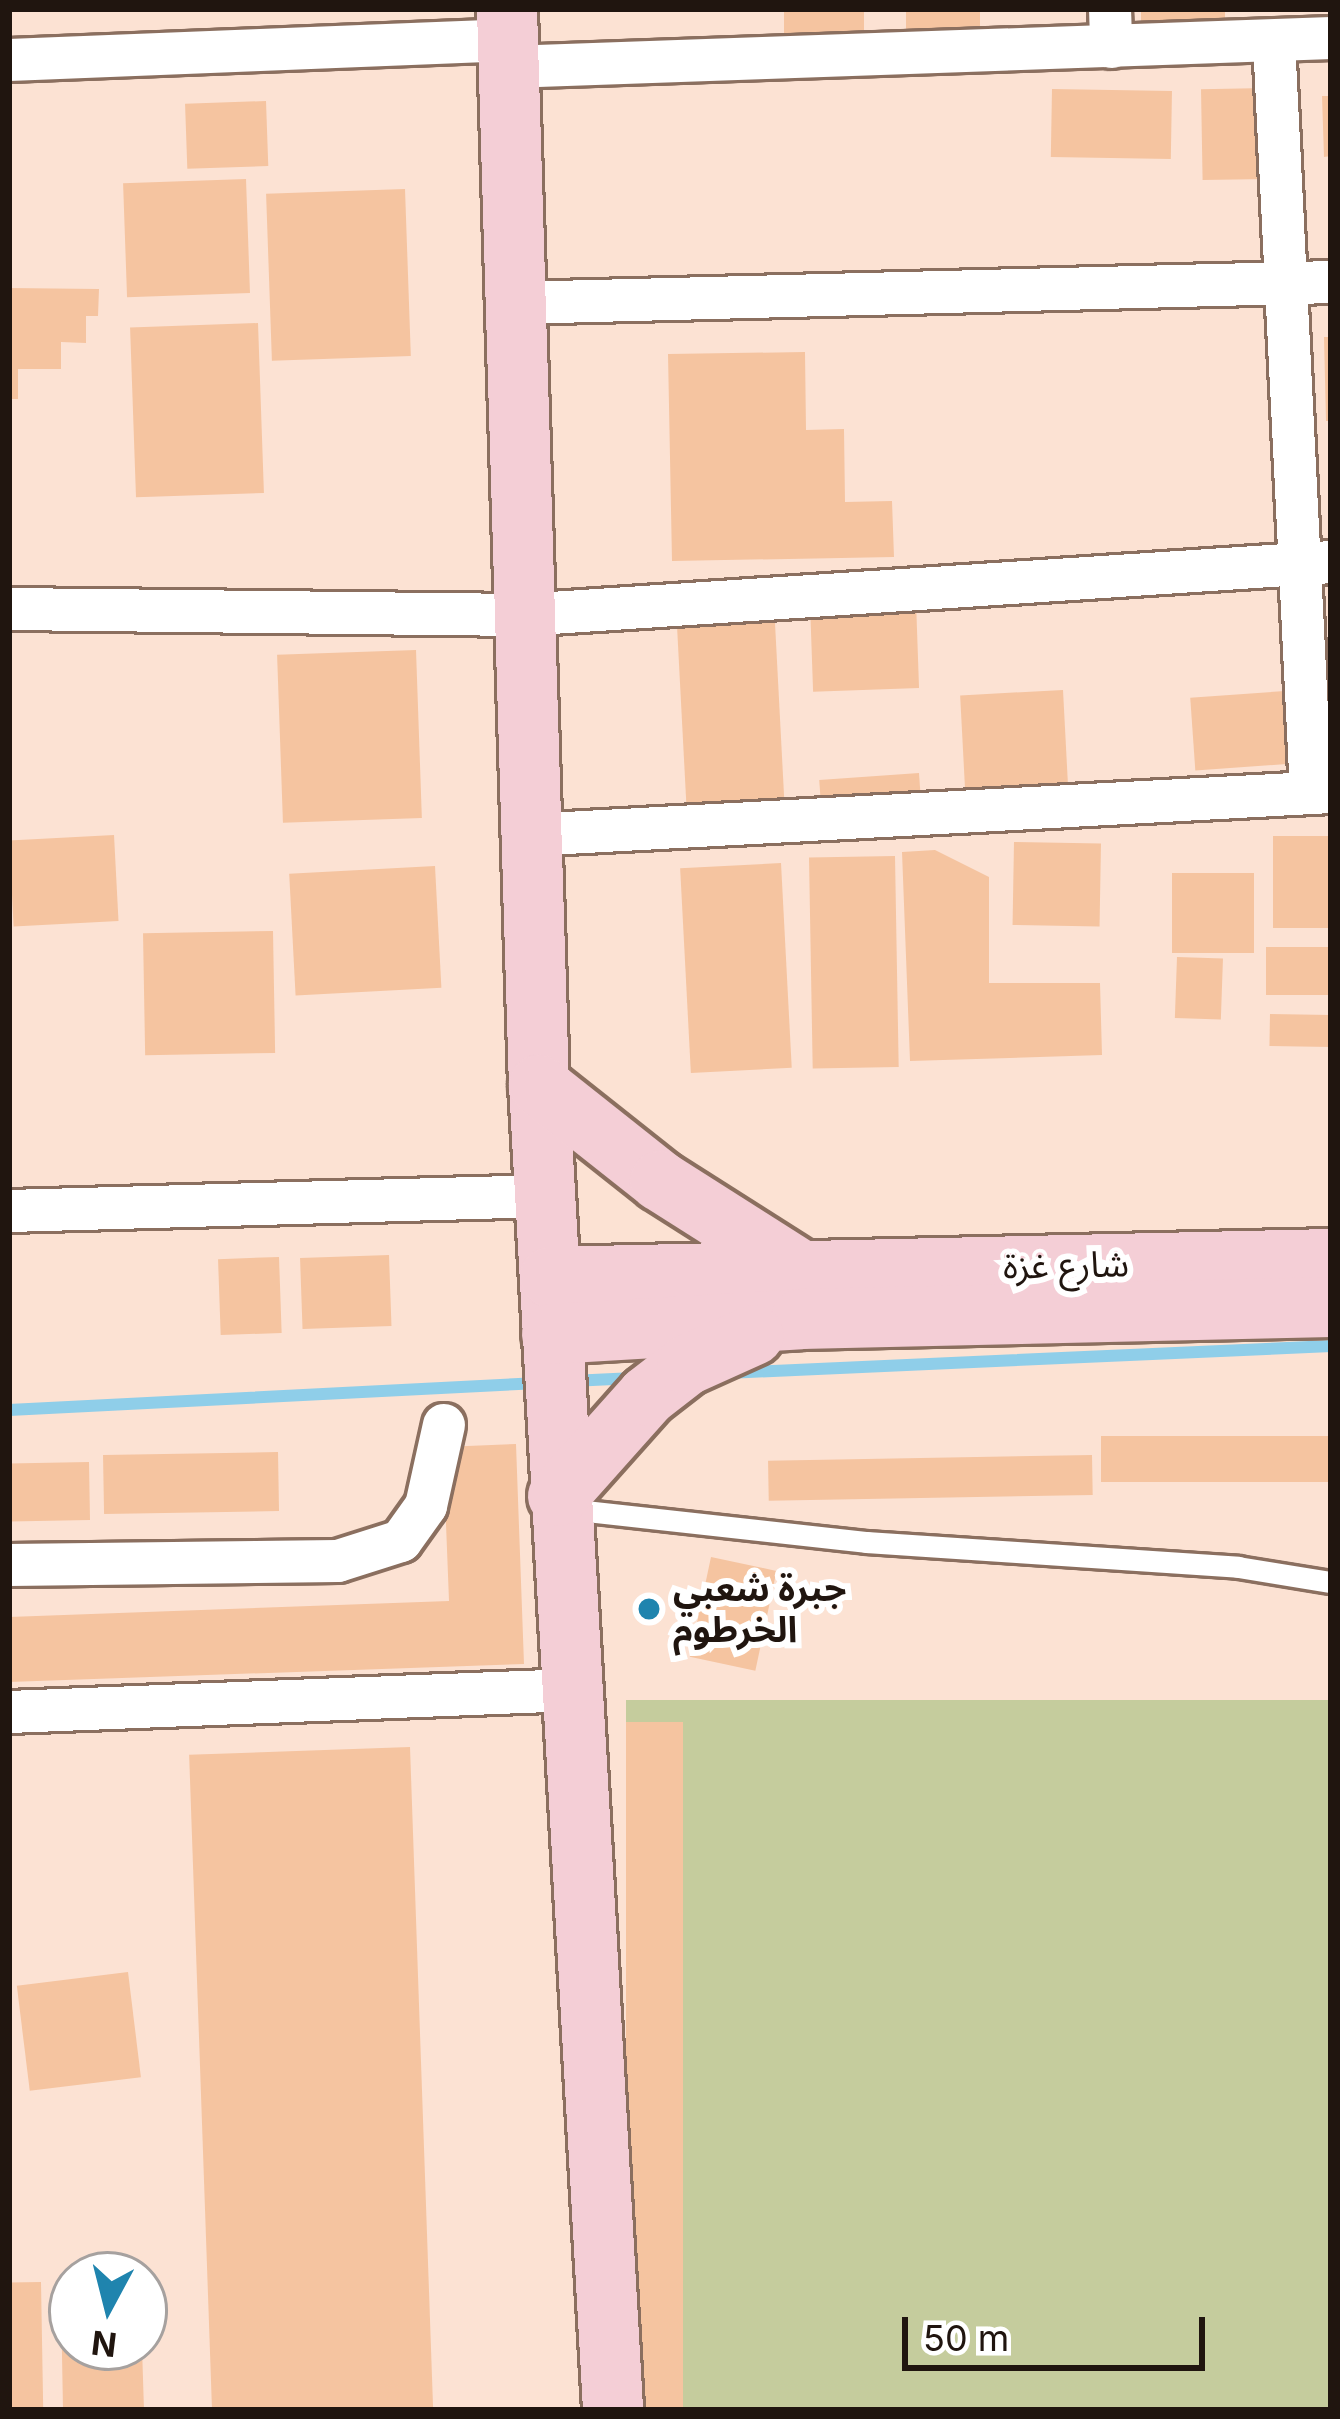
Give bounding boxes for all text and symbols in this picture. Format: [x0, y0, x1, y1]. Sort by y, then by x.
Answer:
street label: شارع غزة [1003, 1242, 1129, 1288]
place label: جبرة شعبي الخرطوم [673, 1566, 846, 1651]
marker: جبرة شعبي الخرطوم [636, 1596, 662, 1622]
north arrow [48, 2251, 168, 2371]
scale bar [908, 2293, 1211, 2367]
text: 50 m [923, 2316, 1009, 2360]
text: N [89, 2322, 119, 2365]

